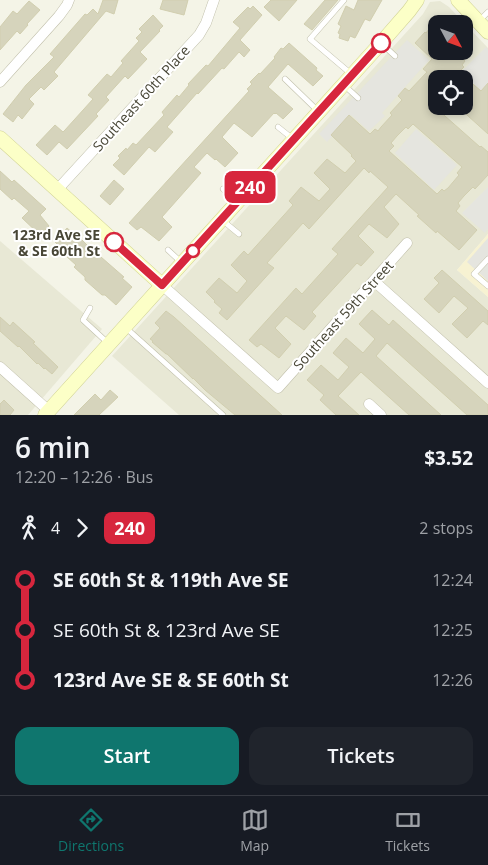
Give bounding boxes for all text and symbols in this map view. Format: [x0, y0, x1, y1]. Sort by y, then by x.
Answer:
north arrow [428, 15, 472, 60]
map controls [428, 15, 473, 115]
unlabelled marker [371, 33, 391, 53]
street label: Southeast 60th Place [88, 41, 194, 155]
button: locate [428, 70, 473, 115]
line badge: 240 [221, 171, 279, 203]
text: 240 [235, 175, 265, 199]
place label: 123rd Ave SE & SE 60th St [12, 225, 100, 260]
marker: 123rd Ave SE & SE 60th St [104, 232, 124, 252]
unlabelled marker [186, 244, 200, 258]
street label: Southeast 59th Street [289, 256, 397, 374]
text: 6 min [15, 428, 91, 466]
text: $3.52 [424, 445, 473, 471]
text: 12:20 – 12:26 · Bus [15, 466, 153, 488]
icon: walk [15, 514, 43, 542]
icon: forward [68, 514, 96, 542]
text: 240 [114, 516, 145, 540]
text: 4 [51, 517, 60, 539]
text: 2 stops [419, 517, 473, 539]
text: SE 60th St & 119th Ave SE [53, 567, 289, 593]
text: 12:24 [432, 569, 473, 591]
text: SE 60th St & 123rd Ave SE [53, 617, 280, 643]
text: 12:25 [432, 619, 473, 641]
text: 123rd Ave SE & SE 60th St [53, 667, 289, 693]
text: 12:26 [432, 669, 473, 691]
button: Start [15, 727, 239, 785]
button: Tickets [249, 727, 473, 785]
tab: Directions [58, 806, 124, 855]
tab: Map [240, 806, 269, 855]
tab: Tickets [385, 806, 430, 855]

